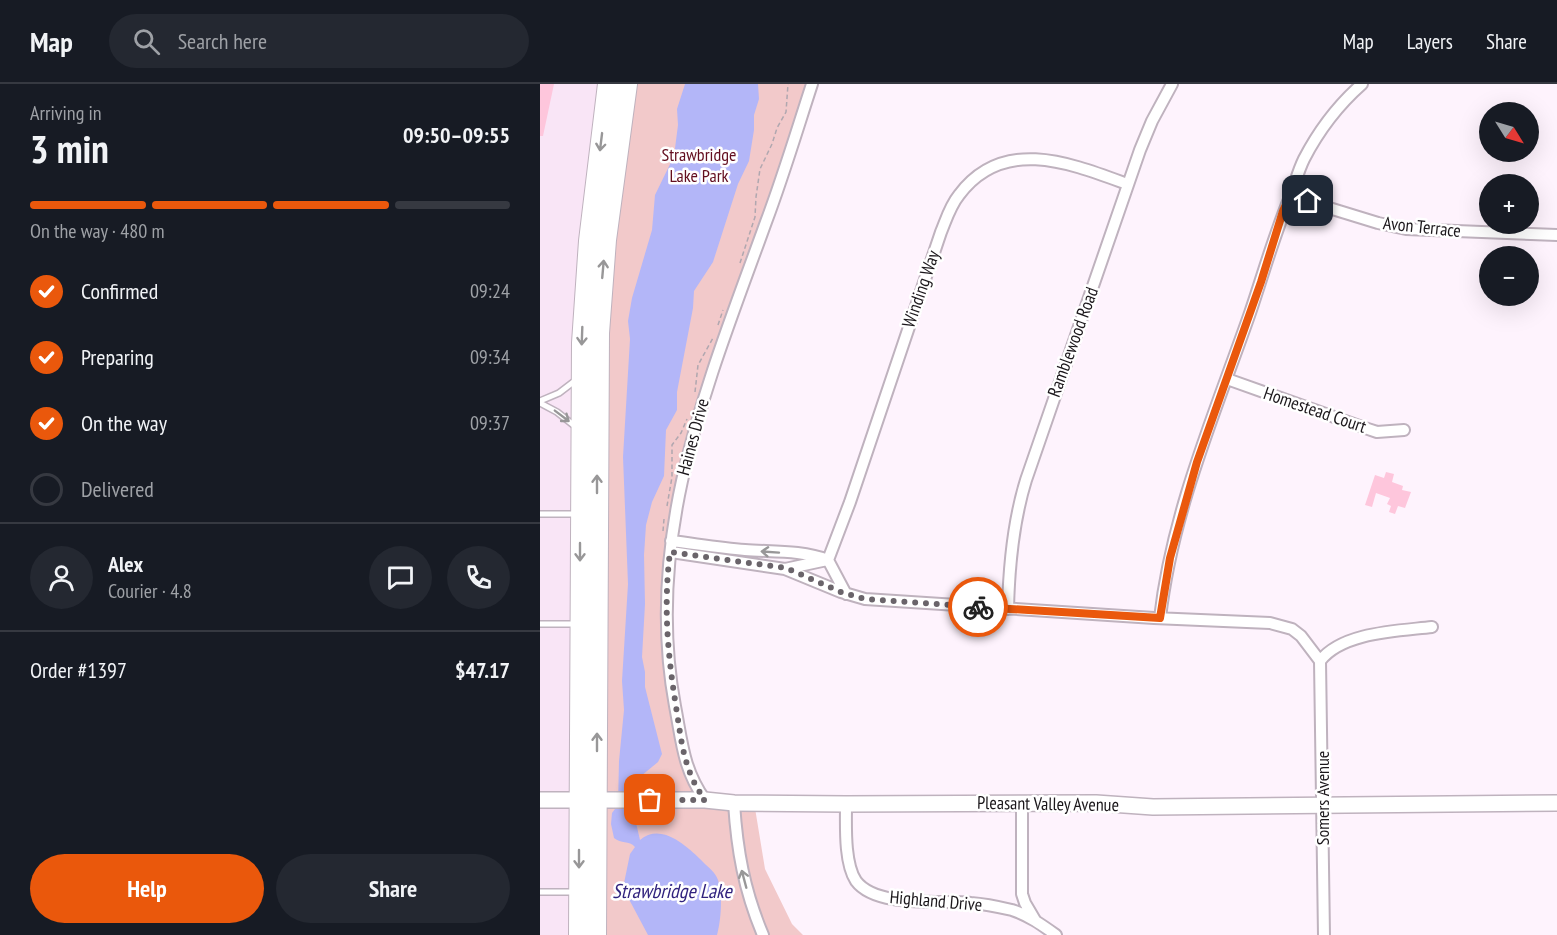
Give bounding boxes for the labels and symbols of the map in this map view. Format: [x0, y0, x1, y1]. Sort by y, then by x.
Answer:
north arrow [1479, 102, 1539, 162]
one-way arrow [595, 132, 606, 152]
park label: Strawbridge Lake Park [661, 143, 737, 187]
pin [1282, 175, 1333, 226]
street label: Avon Terrace [1382, 211, 1462, 242]
street label: Winding Way [897, 247, 945, 331]
one-way arrow [598, 260, 609, 280]
street label: Ramblewood Road [1042, 284, 1103, 400]
one-way arrow [576, 326, 588, 346]
street label: Homestead Court [1261, 381, 1370, 438]
street label: Haines Drive [671, 396, 714, 478]
one-way arrow [553, 410, 569, 422]
one-way arrow [592, 474, 603, 494]
one-way arrow [574, 542, 586, 562]
one-way arrow [761, 546, 781, 557]
courier [948, 577, 1008, 637]
one-way arrow [591, 732, 603, 752]
street label: Somers Avenue [1311, 751, 1334, 845]
pin [624, 774, 675, 825]
street label: Pleasant Valley Avenue [977, 791, 1119, 816]
one-way arrow [573, 848, 585, 868]
one-way arrow [738, 870, 750, 889]
water label: Strawbridge Lake [612, 878, 733, 904]
street label: Highland Drive [889, 885, 983, 916]

